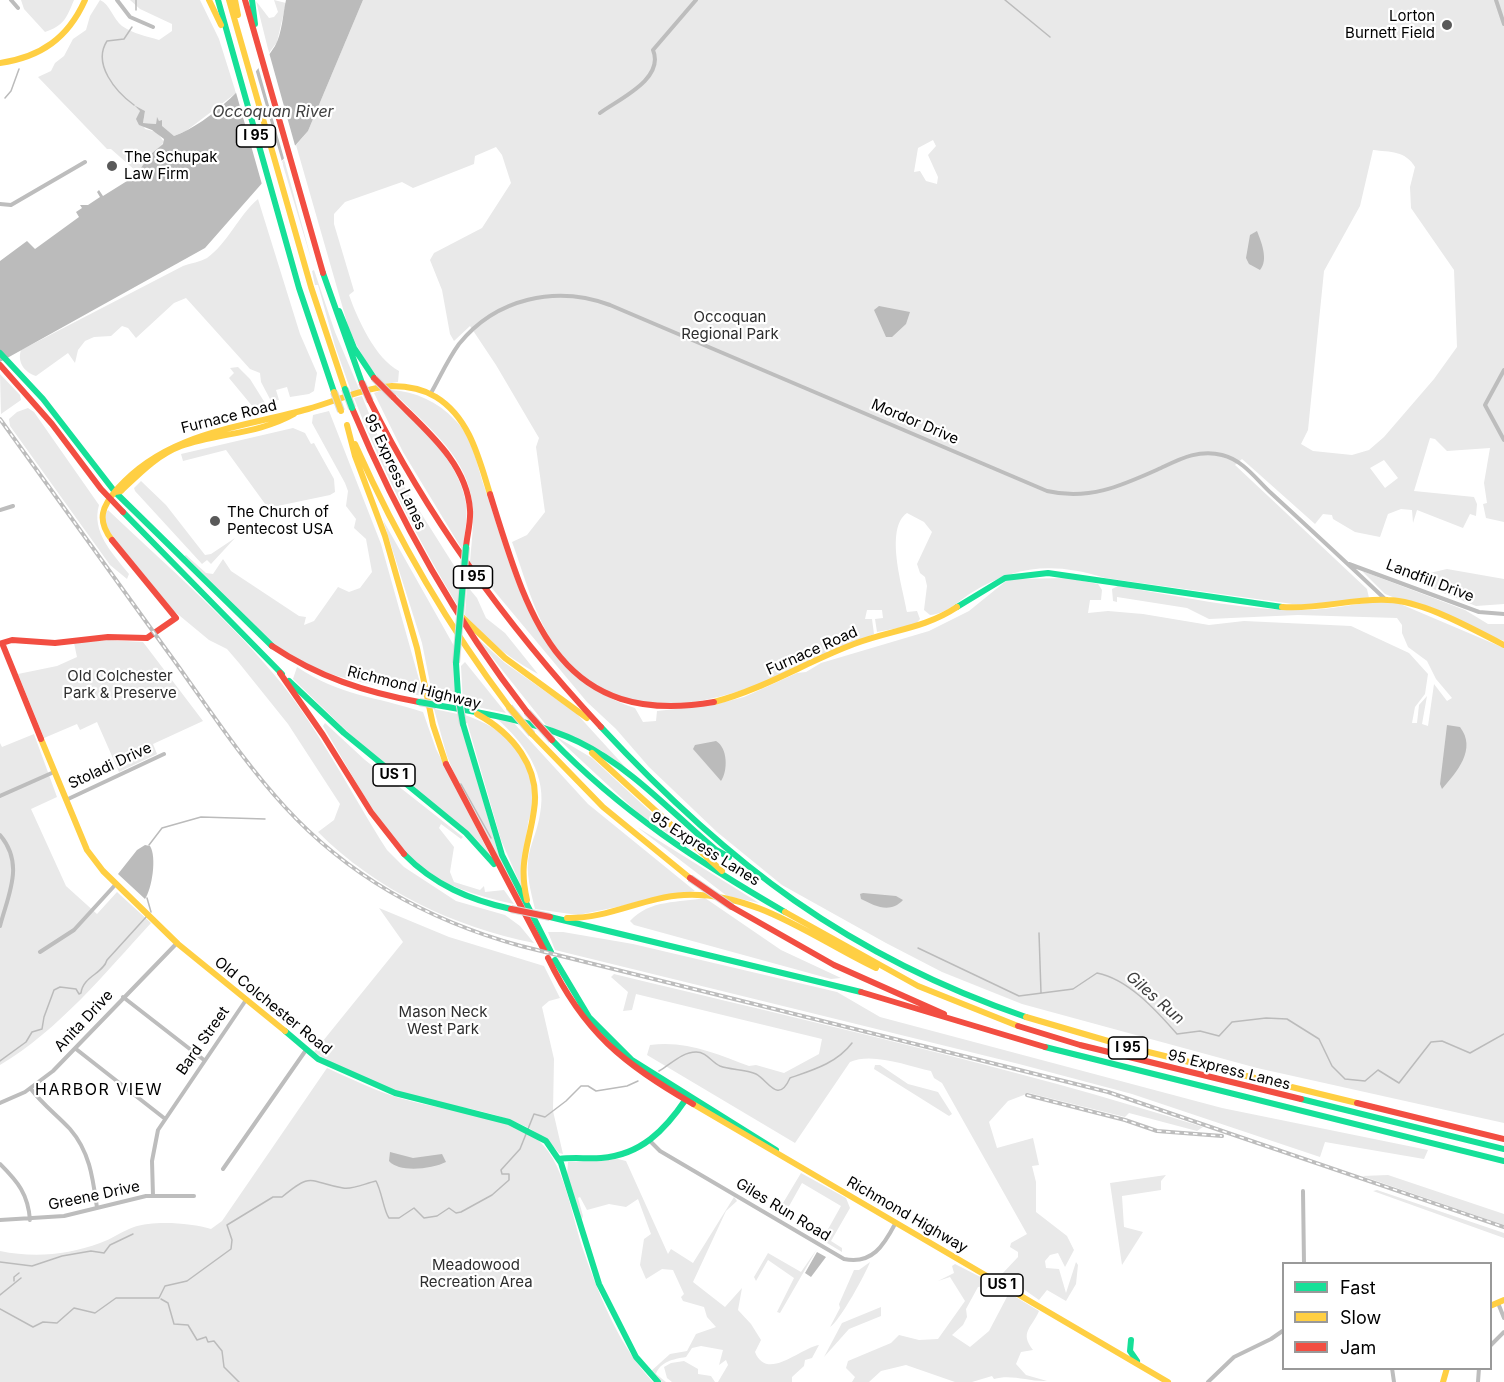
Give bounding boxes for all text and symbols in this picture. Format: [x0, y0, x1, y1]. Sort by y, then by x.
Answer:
place label: Lorton Burnett Field [1345, 7, 1435, 42]
marker: Lorton Burnett Field [1440, 18, 1454, 32]
water label: Occoquan River [212, 102, 334, 122]
road number: I 95 [236, 125, 276, 147]
place label: The Schupak Law Firm [124, 148, 217, 183]
marker: The Schupak Law Firm [105, 159, 119, 173]
park label: Occoquan Regional Park [681, 308, 779, 343]
street label: Furnace Road [179, 396, 279, 438]
street label: Mordor Drive [869, 396, 961, 448]
street label: 95 Express Lanes [360, 411, 430, 533]
place label: The Church of Pentecost USA [227, 503, 333, 538]
marker: The Church of Pentecost USA [208, 514, 222, 528]
street label: Landfill Drive [1383, 556, 1477, 606]
road number: I 95 [454, 566, 492, 588]
street label: Furnace Road [764, 623, 860, 679]
street label: Richmond Highway [345, 663, 483, 713]
park label: Old Colchester Park & Preserve [63, 667, 177, 702]
street label: Stoladi Drive [66, 739, 154, 793]
road number: US 1 [373, 764, 415, 786]
street label: 95 Express Lanes [647, 808, 763, 890]
street label: Old Colchester Road [211, 953, 335, 1059]
water label: Giles Run [1122, 967, 1188, 1029]
street label: Anita Drive [51, 986, 117, 1056]
street label: Bard Street [173, 1003, 233, 1079]
park label: Mason Neck West Park [399, 1003, 487, 1038]
road number: I 95 [1108, 1037, 1148, 1059]
street label: 95 Express Lanes [1166, 1046, 1292, 1094]
district label: HARBOR VIEW [35, 1080, 163, 1100]
street label: Richmond Highway [843, 1173, 971, 1257]
street label: Giles Run Road [732, 1175, 834, 1245]
street label: Greene Drive [47, 1178, 141, 1214]
park label: Meadowood Recreation Area [419, 1256, 533, 1291]
legend [1282, 1262, 1492, 1370]
road number: US 1 [981, 1274, 1023, 1296]
text: Fast [1340, 1277, 1376, 1298]
text: Slow [1340, 1307, 1381, 1328]
text: Jam [1340, 1337, 1376, 1358]

